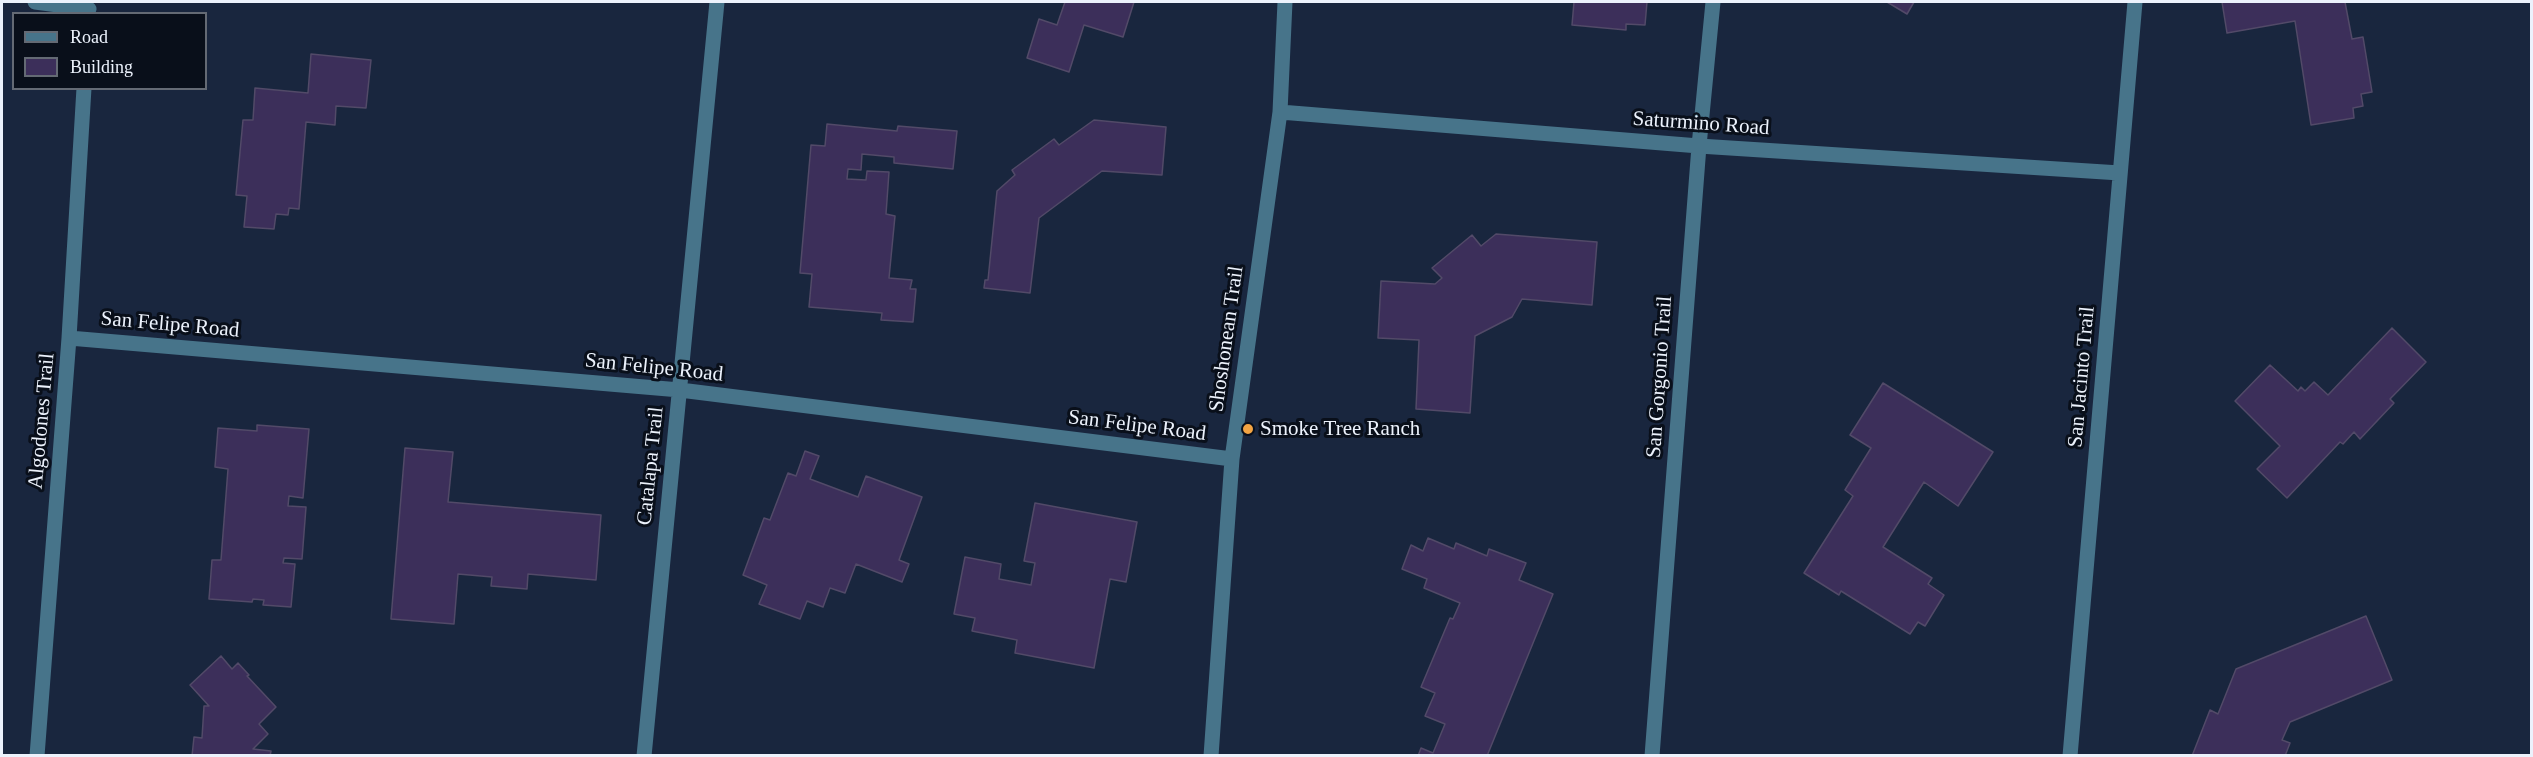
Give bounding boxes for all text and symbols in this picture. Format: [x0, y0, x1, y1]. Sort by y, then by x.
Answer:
legend [12, 12, 207, 90]
text: Road [70, 27, 108, 47]
text: Building [70, 57, 133, 77]
street label: Saturmino Road [1632, 107, 1770, 141]
street label: Shoshonean Trail [1204, 265, 1250, 413]
street label: San Gorgonio Trail [1642, 295, 1678, 459]
street label: San Jacinto Trail [2063, 305, 2101, 449]
street label: San Felipe Road [100, 306, 240, 344]
street label: San Felipe Road [584, 348, 724, 388]
street label: Algodones Trail [24, 352, 60, 490]
street label: San Felipe Road [1067, 405, 1207, 447]
street label: Catalapa Trail [632, 406, 670, 526]
place label: Smoke Tree Ranch [1260, 416, 1420, 442]
marker: Smoke Tree Ranch [1241, 422, 1255, 436]

